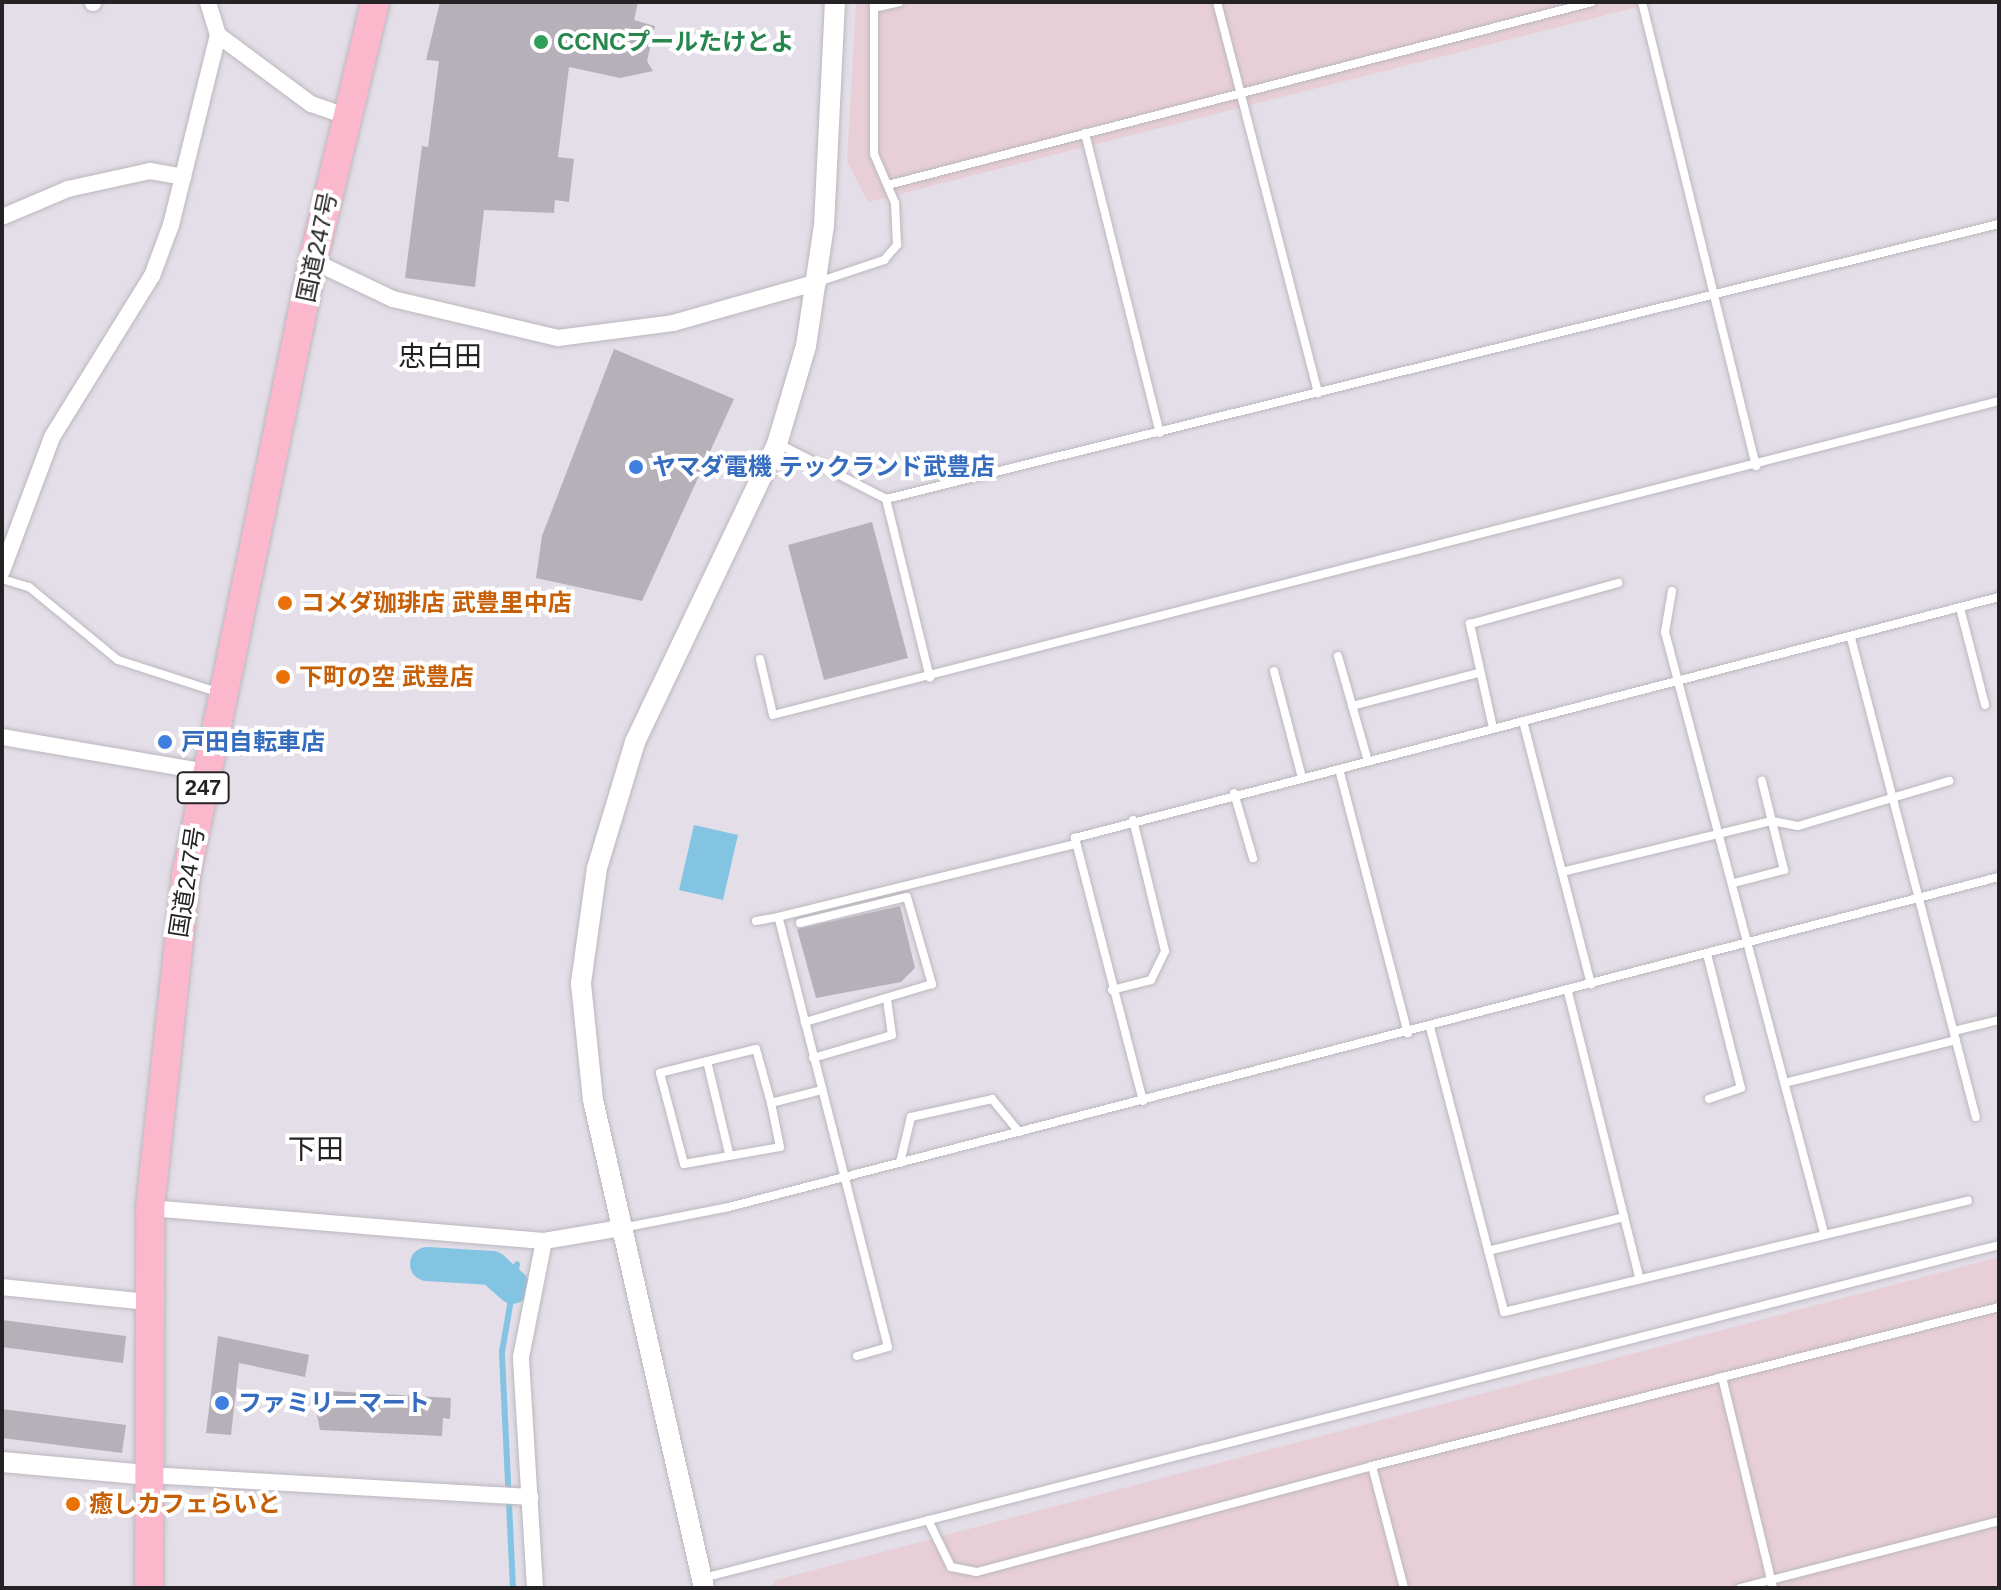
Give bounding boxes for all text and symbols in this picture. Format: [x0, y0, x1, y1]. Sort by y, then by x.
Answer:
place label: CCNCプールたけとよ [557, 28, 794, 56]
marker: CCNCプールたけとよ [532, 33, 550, 51]
street label: 国道247号 [291, 189, 343, 305]
district label: 忠白田 [398, 340, 482, 374]
place label: ヤマダ電機 テックランド武豊店 [652, 453, 995, 481]
marker: ヤマダ電機 テックランド武豊店 [627, 458, 645, 476]
place label: コメダ珈琲店 武豊里中店 [301, 589, 572, 617]
marker: コメダ珈琲店 武豊里中店 [276, 594, 294, 612]
place label: 下町の空 武豊店 [299, 663, 474, 691]
marker: 下町の空 武豊店 [274, 668, 292, 686]
place label: 戸田自転車店 [181, 728, 325, 756]
marker: 戸田自転車店 [156, 733, 174, 751]
road number: 247 [175, 770, 231, 806]
street label: 国道247号 [164, 824, 210, 940]
district label: 下田 [288, 1133, 344, 1167]
place label: ファミリーマート [238, 1389, 430, 1417]
marker: ファミリーマート [213, 1394, 231, 1412]
place label: 癒しカフェらいと [89, 1490, 281, 1518]
marker: 癒しカフェらいと [64, 1495, 82, 1513]

